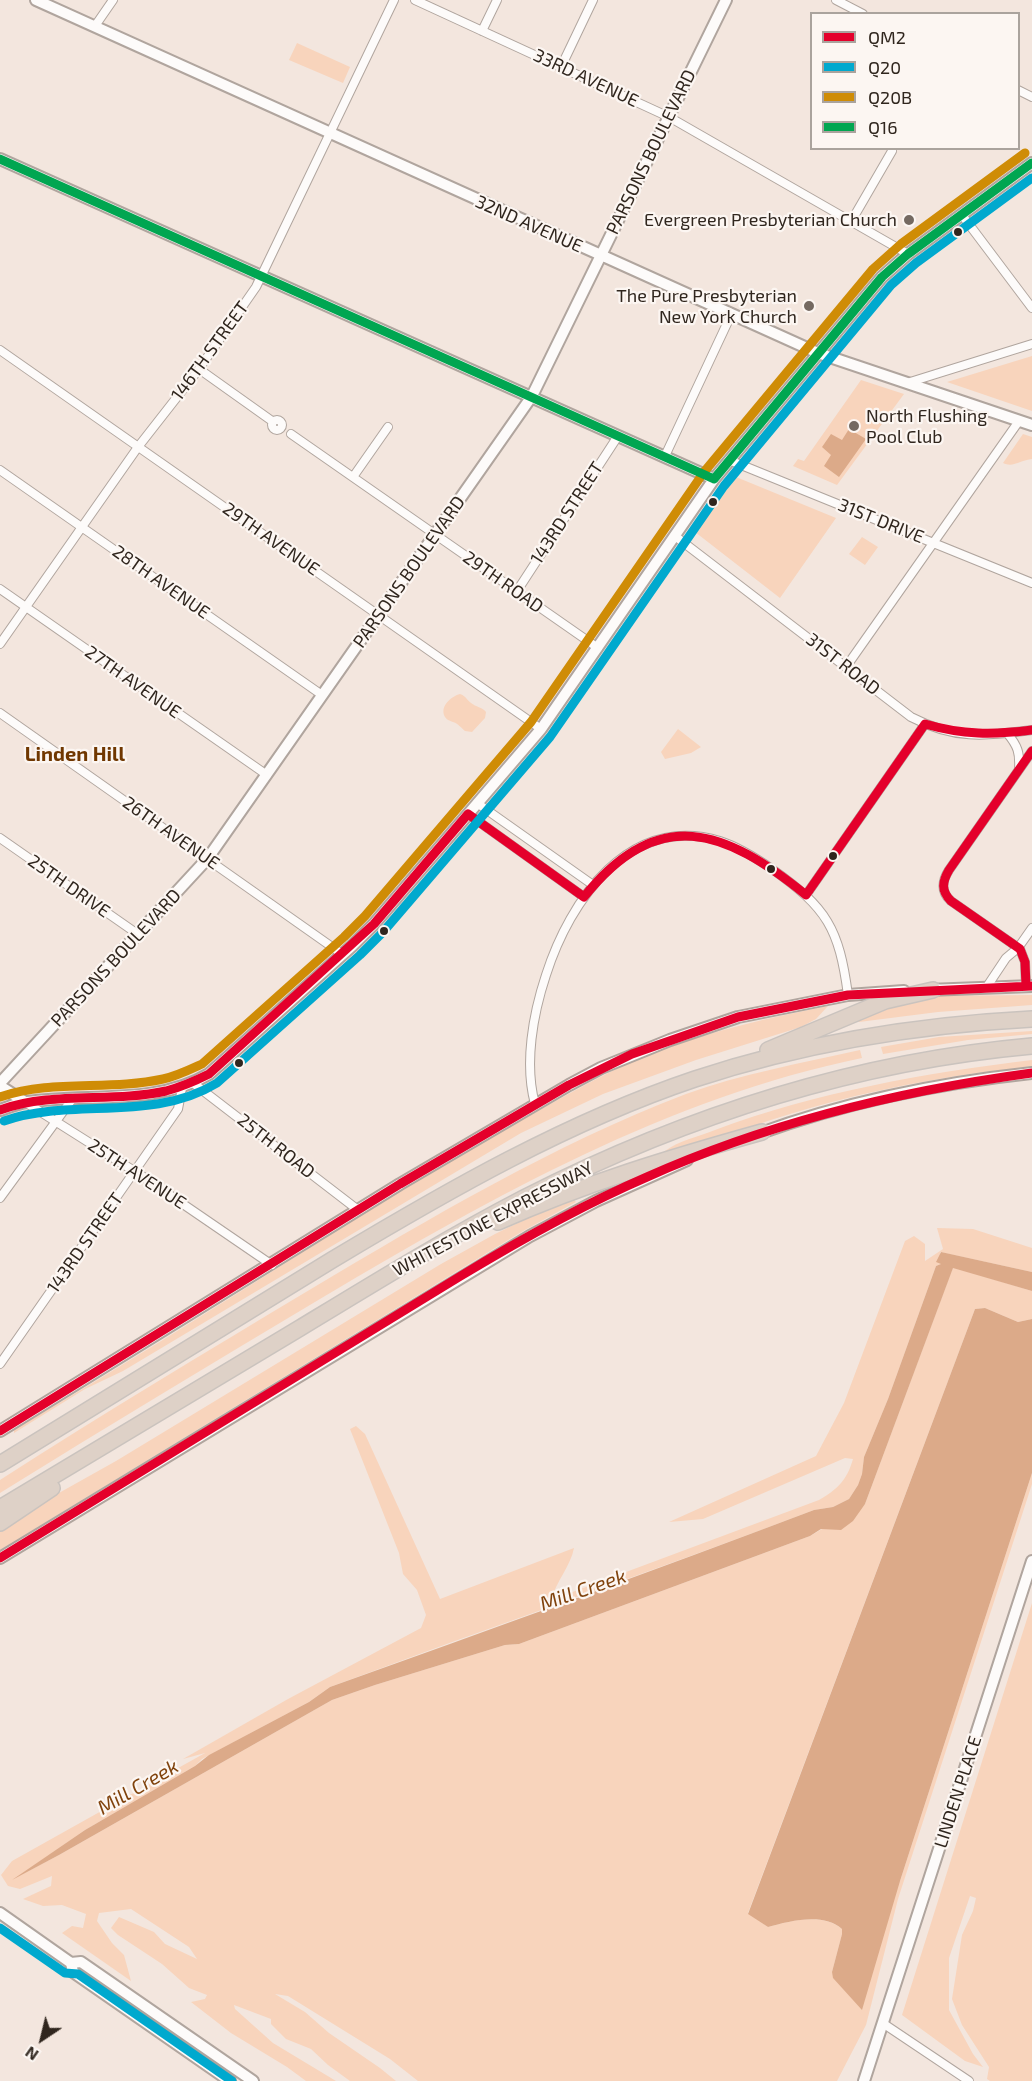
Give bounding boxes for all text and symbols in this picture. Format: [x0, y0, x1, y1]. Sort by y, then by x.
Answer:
legend [810, 12, 1020, 150]
text: QM2 [868, 26, 906, 48]
street label: 33RD AVENUE [530, 44, 642, 112]
text: Q20 [868, 56, 901, 78]
street label: PARSONS BOULEVARD [602, 66, 700, 238]
text: Q20B [868, 86, 912, 108]
text: Q16 [868, 116, 898, 138]
street label: 32ND AVENUE [472, 191, 586, 257]
place label: Evergreen Presbyterian Church [644, 209, 897, 231]
marker: Evergreen Presbyterian Church [902, 213, 916, 227]
unlabelled marker [952, 226, 964, 238]
place label: The Pure Presbyterian New York Church [616, 285, 797, 328]
street label: 146TH STREET [167, 297, 253, 405]
marker: The Pure Presbyterian New York Church [802, 299, 816, 313]
place label: North Flushing Pool Club [866, 405, 987, 448]
marker: North Flushing Pool Club [847, 419, 861, 433]
street label: 143RD STREET [526, 458, 608, 568]
street label: PARSONS BOULEVARD [348, 492, 470, 652]
street label: 31ST DRIVE [835, 494, 927, 548]
unlabelled marker [707, 496, 719, 508]
street label: 29TH AVENUE [218, 498, 324, 580]
street label: 28TH AVENUE [108, 540, 214, 624]
street label: 29TH ROAD [459, 546, 547, 618]
street label: 31ST ROAD [802, 628, 884, 700]
street label: 27TH AVENUE [81, 641, 185, 723]
district label: Linden Hill [25, 742, 125, 766]
street label: 26TH AVENUE [118, 792, 224, 874]
street label: 25TH DRIVE [24, 850, 114, 922]
unlabelled marker [827, 850, 839, 862]
unlabelled marker [765, 863, 777, 875]
street label: PARSONS BOULEVARD [47, 885, 185, 1031]
unlabelled marker [378, 925, 390, 937]
unlabelled marker [233, 1057, 245, 1069]
street label: 25TH ROAD [233, 1109, 319, 1183]
street label: 25TH AVENUE [84, 1134, 190, 1214]
street label: WHITESTONE EXPRESSWAY [389, 1157, 597, 1281]
street label: 143RD STREET [42, 1189, 128, 1297]
water label: Mill Creek [537, 1564, 629, 1616]
street label: LINDEN PLACE [930, 1733, 986, 1851]
water label: Mill Creek [93, 1754, 183, 1820]
north arrow [12, 2009, 72, 2069]
text: N [21, 2043, 42, 2065]

